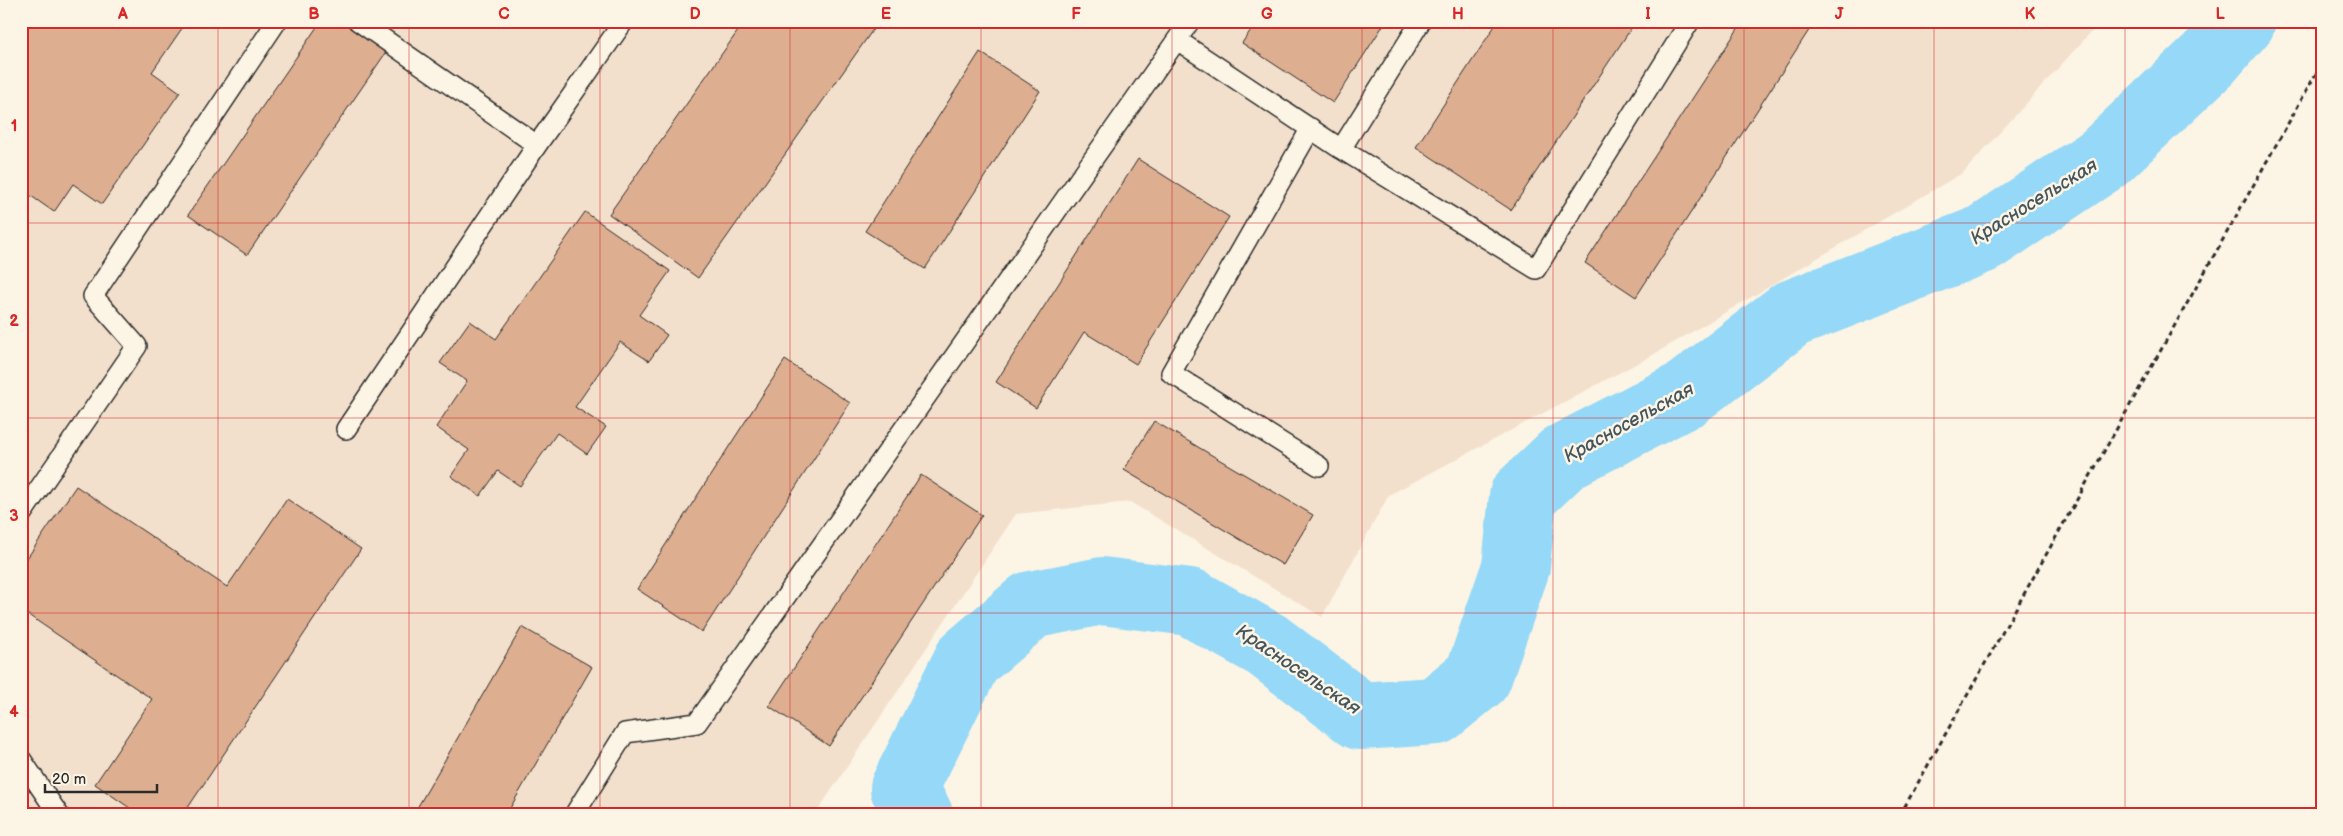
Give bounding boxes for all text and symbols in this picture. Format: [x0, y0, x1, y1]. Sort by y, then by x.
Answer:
text: A [117, 5, 128, 24]
text: B [308, 5, 320, 24]
text: C [498, 5, 510, 24]
text: D [689, 5, 701, 24]
text: E [881, 5, 891, 24]
text: F [1071, 5, 1081, 24]
text: G [1261, 5, 1273, 24]
text: H [1452, 5, 1464, 24]
text: I [1645, 5, 1651, 24]
text: J [1835, 5, 1844, 24]
text: K [2025, 5, 2036, 24]
text: L [2215, 5, 2225, 24]
text: 1 [11, 117, 17, 136]
water label: Красносельская [1966, 153, 2102, 250]
text: 2 [9, 312, 19, 331]
water label: Красносельская [1560, 377, 1699, 468]
text: 3 [9, 507, 19, 526]
water label: Красносельская [1231, 620, 1365, 720]
text: 4 [9, 703, 19, 722]
scale bar [45, 761, 158, 793]
text: 20 m [52, 770, 86, 789]

